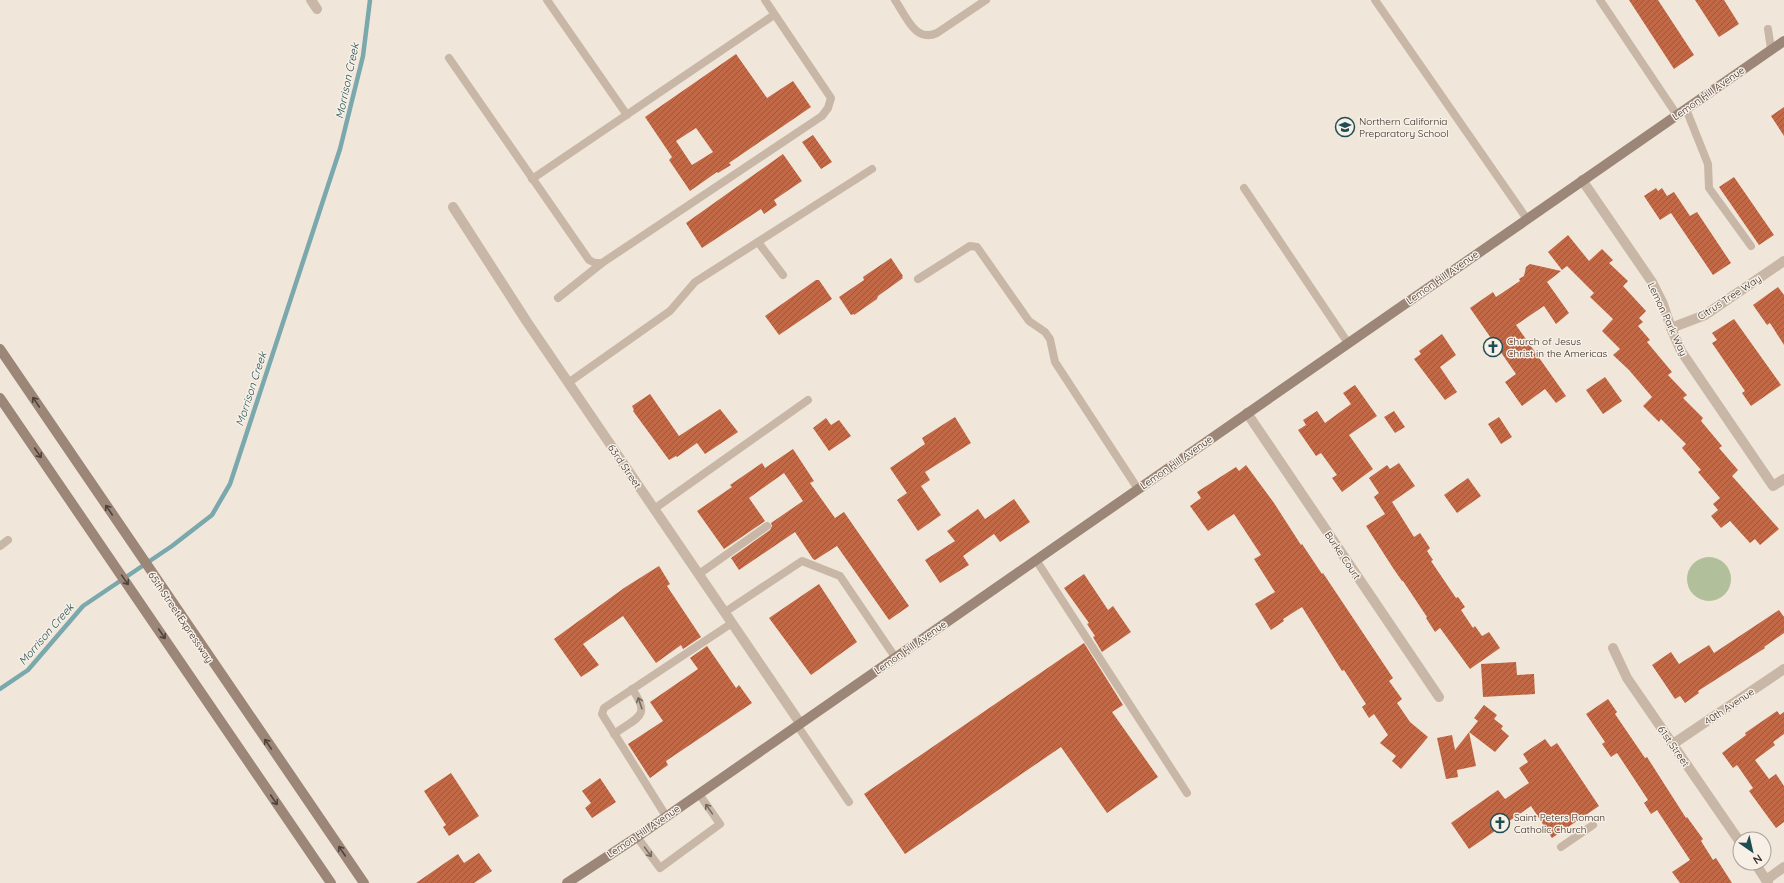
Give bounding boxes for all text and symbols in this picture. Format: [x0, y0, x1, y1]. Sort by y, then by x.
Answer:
water label: Morrison Creek [332, 41, 362, 120]
street label: Lemon Hill Avenue [1670, 63, 1747, 123]
place label: Northern California Preparatory School [1359, 115, 1449, 140]
school or university icon: Northern California Preparatory School [1334, 116, 1356, 138]
street label: Lemon Hill Avenue [1404, 247, 1481, 307]
street label: Citrus Tree Way [1695, 272, 1764, 323]
street label: Lemon Park Way [1645, 280, 1690, 358]
place label: Church of Jesus Christ in the Americas [1507, 335, 1608, 360]
church icon: Church of Jesus Christ in the Americas [1482, 336, 1504, 358]
water label: Morrison Creek [232, 349, 270, 428]
one-way arrow [32, 397, 40, 408]
street label: Lemon Hill Avenue [1138, 432, 1215, 492]
street label: 63rd Street [605, 442, 644, 491]
one-way arrow [34, 447, 42, 458]
one-way arrow [105, 505, 113, 516]
street label: Burke Court [1322, 529, 1364, 582]
street label: 65th Street Expressway [145, 569, 216, 665]
one-way arrow [121, 575, 129, 586]
water label: Morrison Creek [15, 599, 77, 668]
street label: Lemon Hill Avenue [872, 617, 949, 677]
one-way arrow [158, 629, 166, 640]
street label: 40th Avenue [1702, 685, 1757, 728]
one-way arrow [636, 697, 643, 710]
street label: 61st Street [1655, 723, 1693, 770]
one-way arrow [264, 738, 272, 749]
one-way arrow [270, 794, 278, 805]
street label: Lemon Hill Avenue [604, 802, 683, 861]
one-way arrow [705, 804, 713, 815]
place label: Saint Peters Roman Catholic Church [1514, 811, 1605, 836]
church icon: Saint Peters Roman Catholic Church [1489, 812, 1511, 834]
north arrow [1732, 831, 1772, 871]
one-way arrow [338, 846, 346, 857]
one-way arrow [644, 847, 652, 858]
text: N [1750, 851, 1765, 867]

